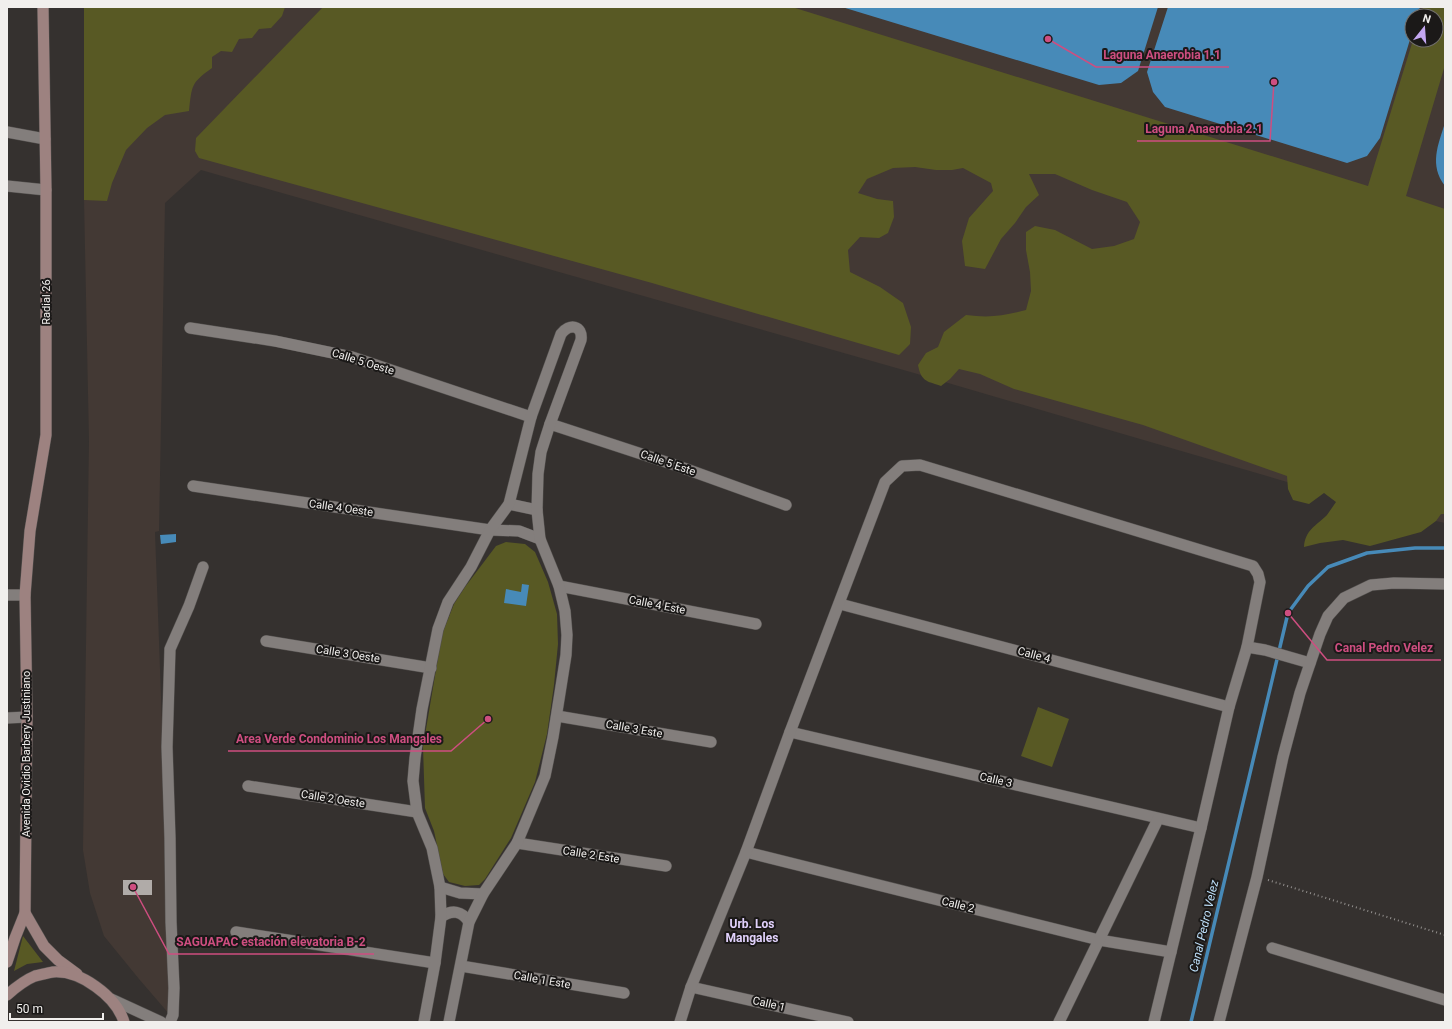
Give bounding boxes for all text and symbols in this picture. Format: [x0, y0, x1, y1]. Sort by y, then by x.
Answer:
north arrow [1404, 8, 1444, 48]
text: N [1421, 12, 1433, 26]
callout: Laguna Anaerobia 1.1 [1096, 43, 1229, 67]
text: Laguna Anaerobia 1.1 [1103, 48, 1221, 62]
callout: Laguna Anaerobia 2.1 [1137, 117, 1270, 141]
text: Laguna Anaerobia 2.1 [1145, 122, 1263, 136]
street label: Radial 26 [40, 279, 53, 325]
street label: Calle 5 Oeste [330, 346, 396, 378]
street label: Calle 5 Este [639, 448, 697, 479]
street label: Calle 4 Oeste [308, 497, 374, 519]
street label: Calle 4 Este [628, 593, 687, 617]
callout: Canal Pedro Velez [1327, 636, 1441, 660]
text: Canal Pedro Velez [1335, 641, 1433, 655]
street label: Calle 3 Oeste [315, 643, 381, 665]
street label: Calle 4 [1016, 644, 1052, 666]
street label: Avenida Ovidio Barbery Justiniano [20, 671, 33, 837]
street label: Calle 3 Este [605, 718, 664, 740]
callout: Area Verde Condominio Los Mangales [228, 727, 451, 751]
text: Area Verde Condominio Los Mangales [236, 732, 442, 746]
street label: Calle 3 [978, 770, 1014, 790]
street label: Calle 2 Oeste [300, 788, 366, 810]
street label: Calle 2 Este [562, 844, 620, 866]
water label: Canal Pedro Velez [1187, 878, 1221, 973]
street label: Calle 2 [940, 895, 976, 915]
district label: Urb. Los Mangales [726, 917, 778, 945]
callout: SAGUAPAC estación elevatoria B-2 [169, 930, 374, 954]
text: SAGUAPAC estación elevatoria B-2 [176, 935, 366, 949]
street label: Calle 1 Este [513, 969, 572, 991]
street label: Calle 1 [751, 994, 787, 1014]
scale bar [10, 995, 103, 1021]
text: 50 m [16, 1002, 43, 1016]

